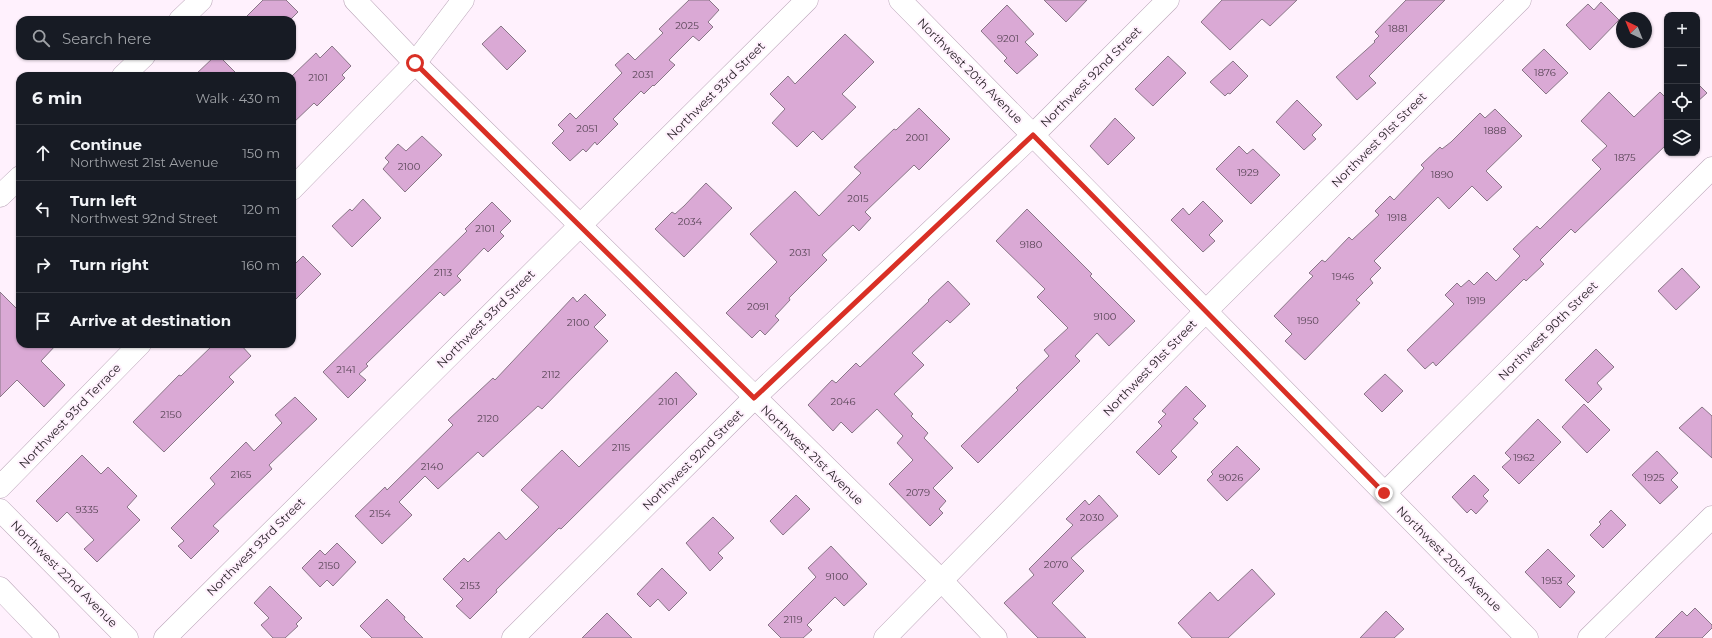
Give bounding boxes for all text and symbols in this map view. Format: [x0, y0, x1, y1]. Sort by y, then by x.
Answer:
north arrow [1616, 12, 1652, 48]
map controls [1664, 12, 1700, 156]
button: + [1664, 12, 1700, 48]
street label: Northwest 20th Avenue [915, 15, 1026, 126]
search box [16, 16, 296, 60]
house number: 2025 [675, 19, 699, 32]
house number: 1881 [1388, 22, 1408, 35]
street label: Northwest 92nd Street [1037, 23, 1144, 130]
icon: search [30, 27, 52, 49]
text: Search here [62, 29, 151, 48]
house number: 9201 [997, 32, 1019, 45]
street label: Northwest 93rd Street [663, 38, 768, 143]
button: − [1664, 48, 1700, 84]
route start [406, 54, 424, 72]
house number: 1876 [1534, 66, 1556, 79]
house number: 2031 [632, 68, 654, 81]
house number: 2101 [308, 71, 328, 84]
button: locate [1664, 84, 1700, 120]
text: 6 min [32, 88, 82, 108]
street label: Northwest 91st Street [1328, 89, 1429, 190]
text: Walk · 430 m [196, 90, 280, 106]
button: layers [1664, 120, 1700, 156]
house number: 2051 [576, 122, 598, 135]
house number: 1888 [1484, 124, 1506, 137]
house number: 2001 [906, 131, 928, 144]
text: Continue [70, 135, 142, 154]
icon: ahead [32, 142, 54, 164]
text: 150 m [242, 145, 280, 161]
house number: 1875 [1614, 151, 1636, 164]
text: Northwest 21st Avenue [70, 154, 218, 170]
house number: 2100 [398, 160, 421, 173]
house number: 1929 [1237, 166, 1259, 179]
house number: 1890 [1431, 168, 1454, 181]
text: Turn left [70, 191, 137, 210]
house number: 2015 [847, 192, 869, 205]
icon: left [32, 198, 54, 220]
text: 120 m [242, 201, 280, 217]
text: Northwest 92nd Street [70, 210, 218, 226]
house number: 1918 [1387, 211, 1407, 224]
house number: 2034 [678, 215, 703, 228]
house number: 2101 [475, 222, 495, 235]
house number: 9180 [1020, 238, 1043, 251]
house number: 2031 [789, 246, 811, 259]
icon: right [32, 254, 54, 276]
text: Turn right [70, 255, 149, 274]
text: 160 m [242, 257, 280, 273]
street label: Northwest 93rd Street [433, 266, 538, 371]
house number: 2113 [434, 266, 453, 279]
house number: 1946 [1332, 270, 1354, 283]
street label: Northwest 90th Street [1495, 278, 1601, 383]
house number: 1919 [1466, 294, 1486, 307]
house number: 2091 [747, 300, 769, 313]
icon: arrive [32, 310, 54, 332]
house number: 9100 [1094, 310, 1117, 323]
text: Arrive at destination [70, 311, 231, 330]
house number: 1950 [1297, 314, 1319, 327]
house number: 2100 [567, 316, 590, 329]
street label: Northwest 91st Street [1100, 316, 1200, 419]
street label: Northwest 93rd Terrace [16, 360, 124, 471]
house number: 2141 [336, 363, 356, 376]
house number: 2112 [542, 368, 561, 381]
house number: 2101 [658, 395, 678, 408]
house number: 2046 [831, 395, 855, 408]
street label: Northwest 21st Avenue [758, 402, 867, 508]
street label: Northwest 92nd Street [639, 406, 746, 513]
house number: 2150 [160, 408, 182, 421]
house number: 2120 [477, 412, 499, 425]
house number: 2115 [612, 441, 631, 454]
house number: 1962 [1513, 451, 1535, 464]
house number: 2140 [421, 460, 444, 473]
house number: 2165 [230, 468, 252, 481]
house number: 9026 [1219, 471, 1243, 484]
house number: 1925 [1643, 471, 1665, 484]
route end [1375, 484, 1393, 502]
house number: 2079 [906, 486, 930, 499]
street label: Northwest 93rd Street [203, 494, 308, 599]
house number: 9335 [76, 503, 99, 516]
street label: Northwest 20th Avenue [1394, 503, 1505, 614]
house number: 2154 [369, 507, 391, 520]
house number: 2030 [1080, 511, 1105, 524]
street label: Northwest 22nd Avenue [8, 517, 121, 630]
house number: 2070 [1044, 558, 1069, 571]
house number: 2150 [318, 559, 340, 572]
house number: 9100 [826, 570, 849, 583]
house number: 1953 [1542, 574, 1563, 587]
house number: 2153 [460, 579, 481, 592]
house number: 2119 [784, 613, 803, 626]

